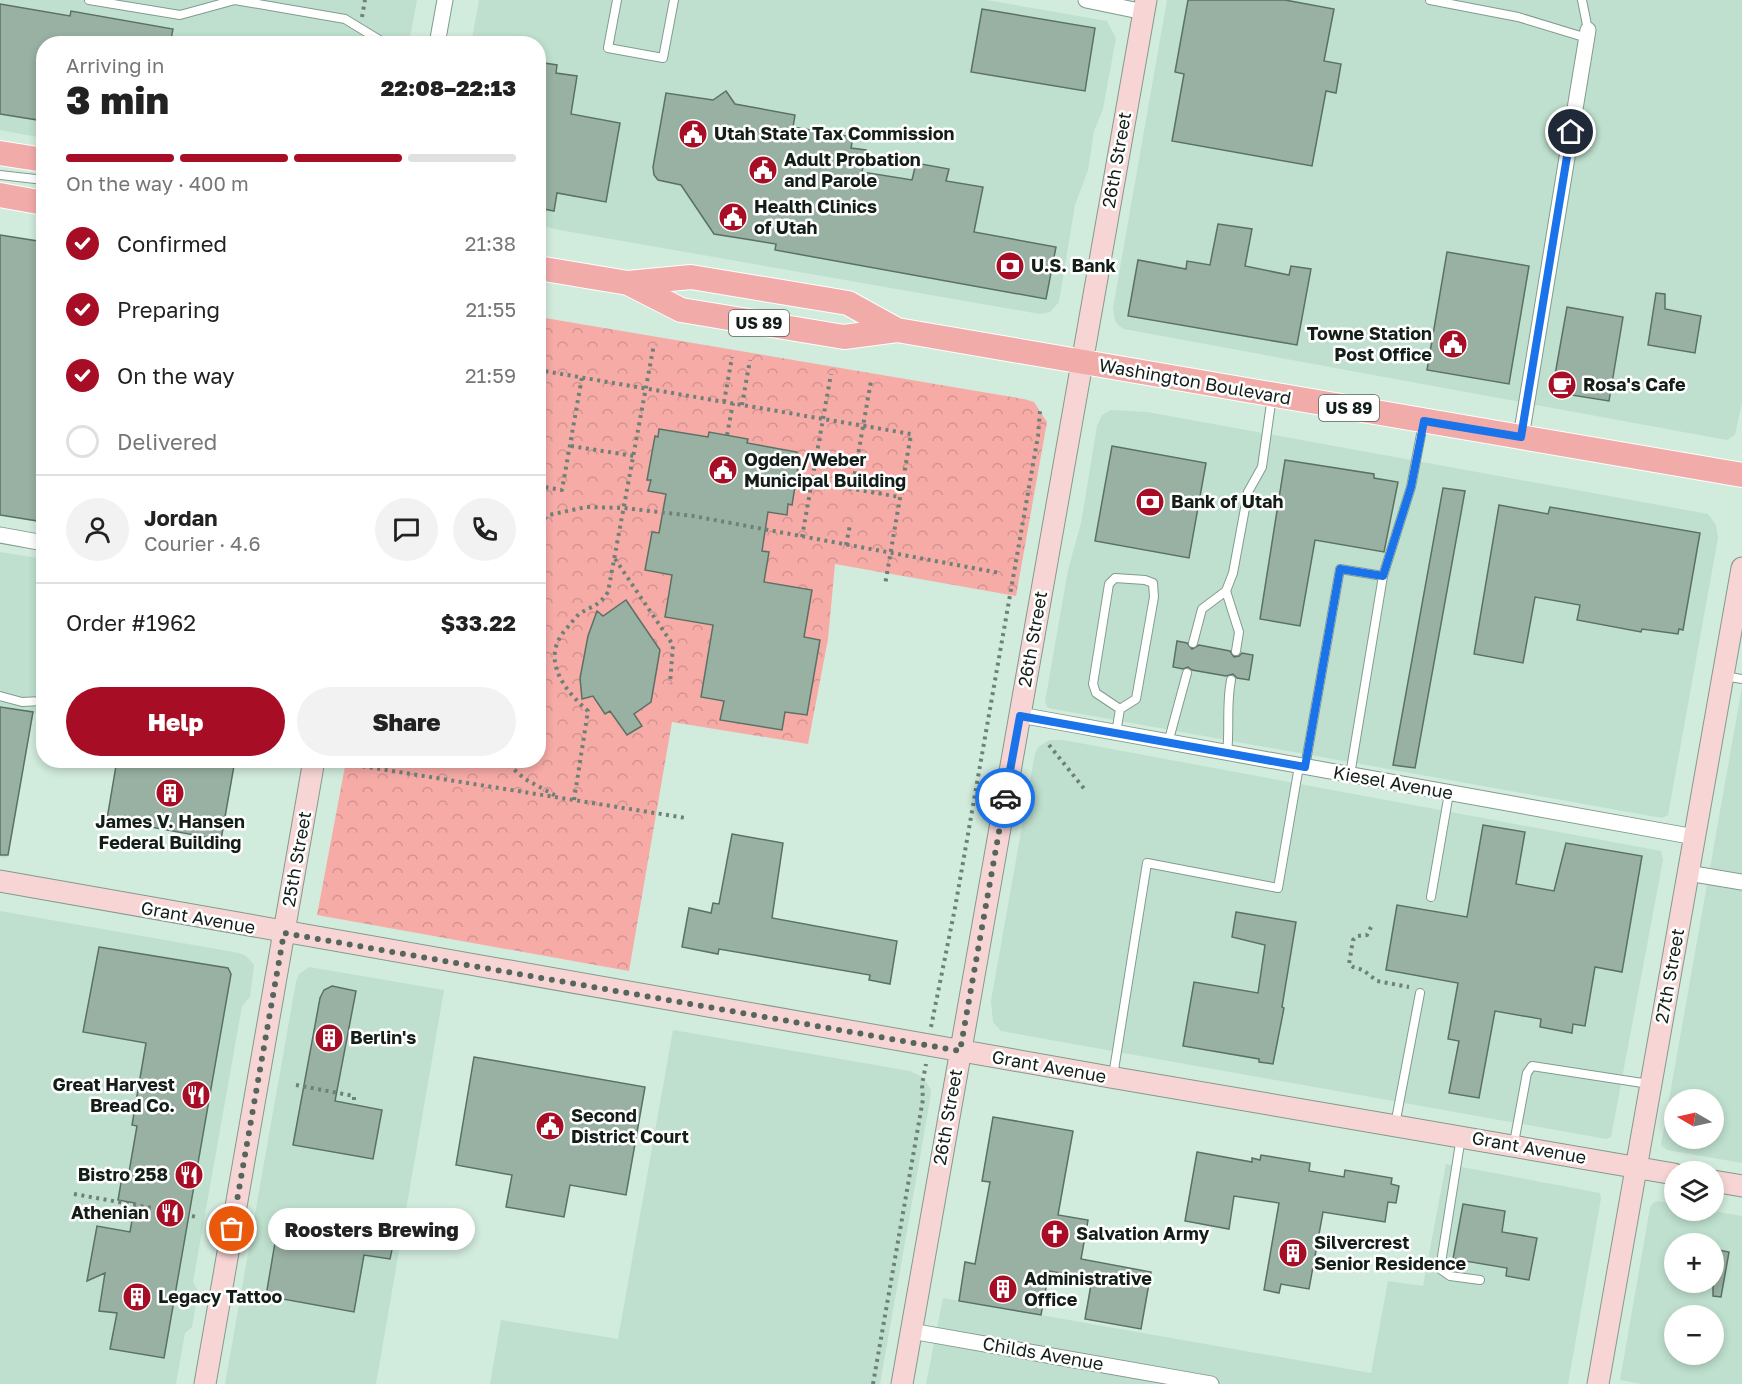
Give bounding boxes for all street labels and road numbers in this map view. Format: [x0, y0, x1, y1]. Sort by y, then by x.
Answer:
street label: 26th Street [1097, 110, 1135, 210]
road number: US 89 [729, 310, 789, 336]
street label: Washington Boulevard [1097, 353, 1293, 409]
road number: US 89 [1319, 395, 1379, 421]
street label: 26th Street [1013, 589, 1051, 689]
street label: Kiesel Avenue [1331, 761, 1455, 803]
street label: 25th Street [277, 809, 315, 908]
street label: Grant Avenue [139, 896, 257, 938]
street label: 27th Street [1650, 927, 1688, 1025]
street label: Grant Avenue [990, 1045, 1108, 1087]
street label: 26th Street [928, 1067, 966, 1167]
street label: Grant Avenue [1470, 1126, 1588, 1168]
street label: Childs Avenue [981, 1332, 1105, 1374]

